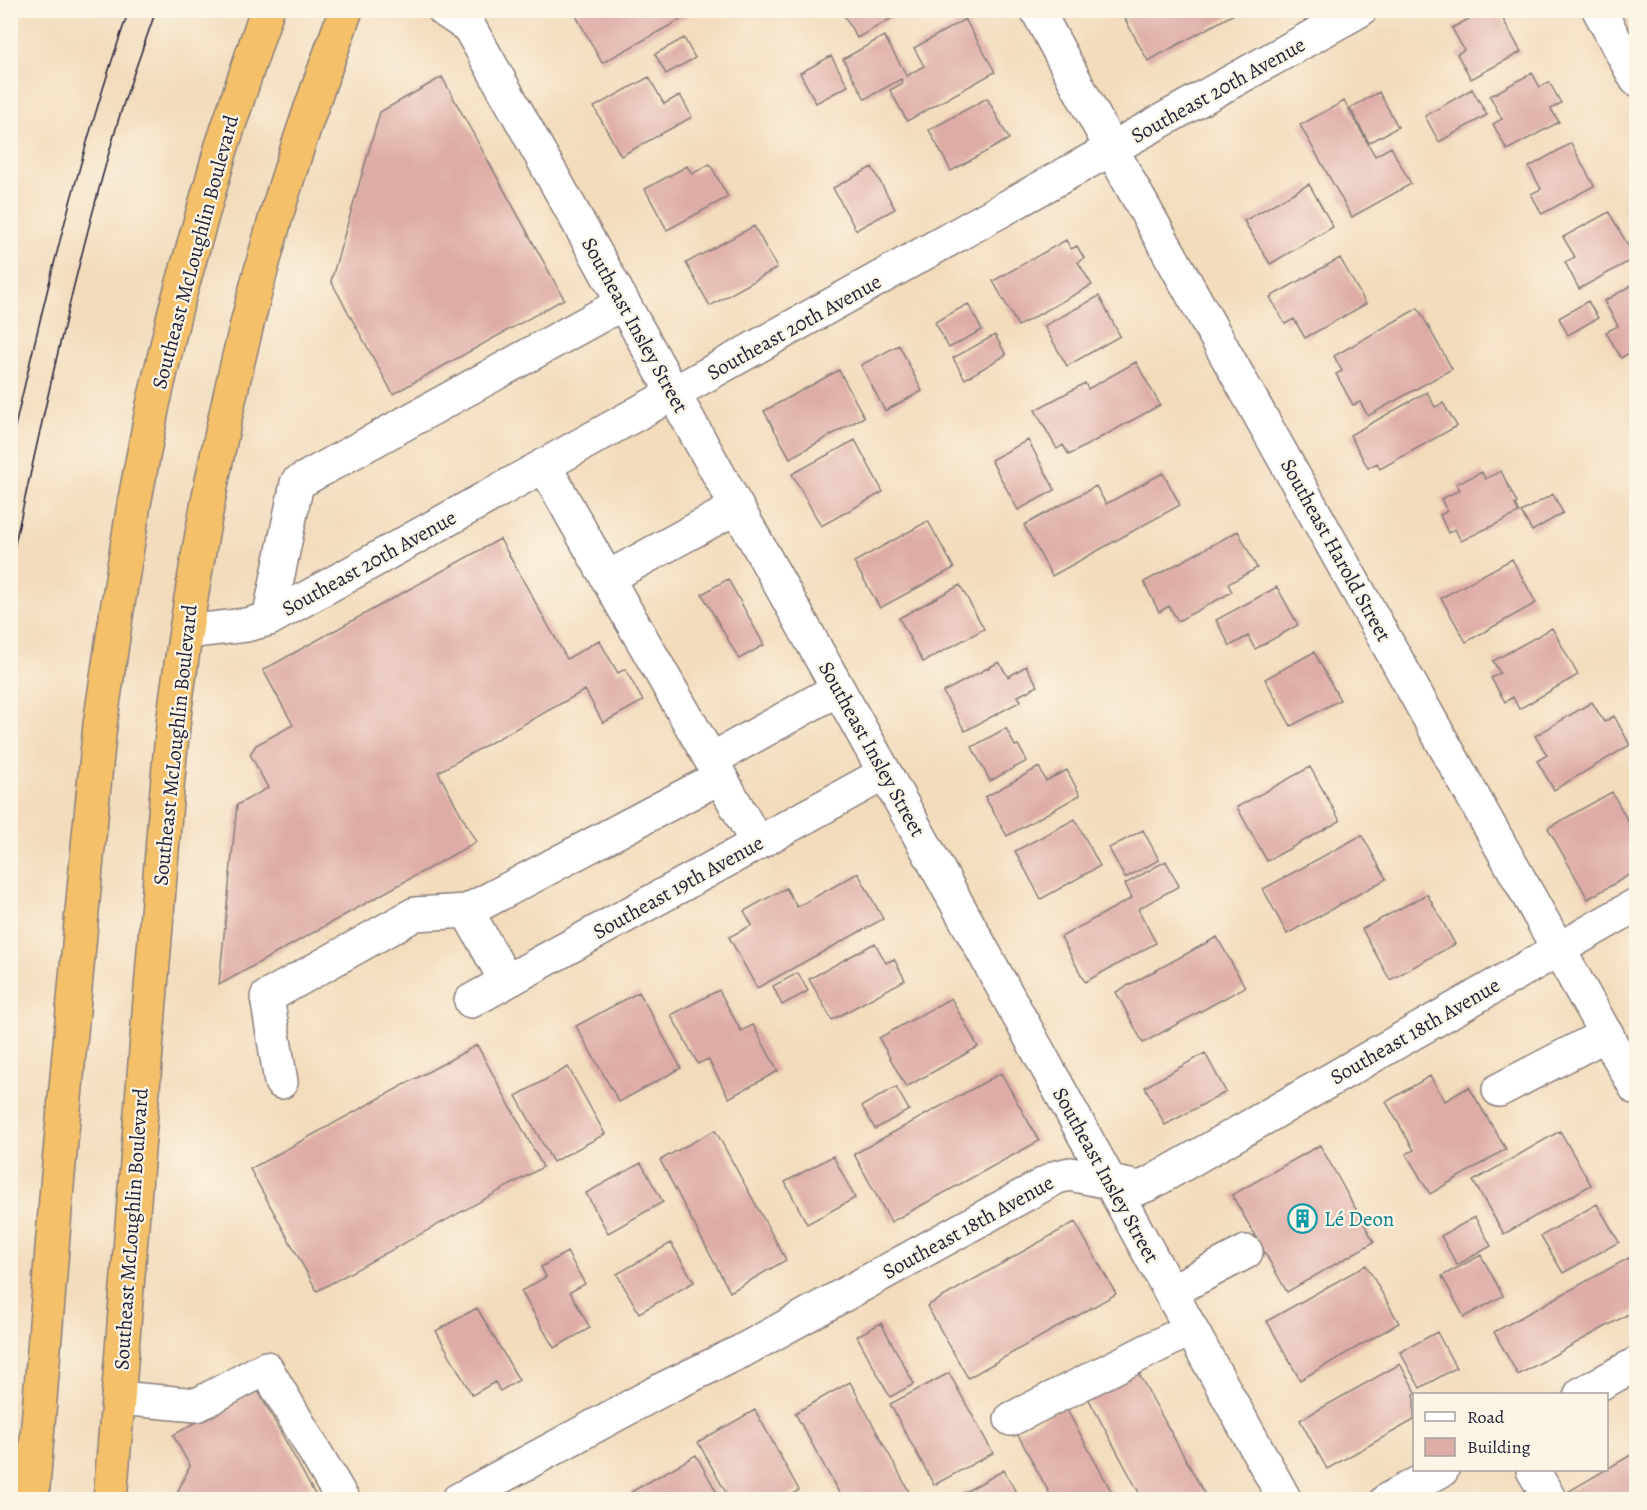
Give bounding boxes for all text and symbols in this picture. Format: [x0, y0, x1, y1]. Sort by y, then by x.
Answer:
street label: Southeast 20th Avenue [1126, 30, 1310, 150]
street label: Southeast McLoughlin Boulevard [145, 111, 245, 392]
street label: Southeast Insley Street [575, 232, 695, 418]
street label: Southeast 20th Avenue [702, 267, 886, 387]
street label: Southeast Harold Street [1274, 454, 1398, 647]
street label: Southeast 20th Avenue [277, 503, 461, 623]
street label: Southeast McLoughlin Boulevard [146, 602, 204, 887]
street label: Southeast Insley Street [812, 656, 932, 842]
street label: Southeast 19th Avenue [588, 828, 768, 946]
street label: Southeast 18th Avenue [1325, 971, 1505, 1091]
street label: Southeast Insley Street [1046, 1082, 1166, 1268]
street label: Southeast McLoughlin Boulevard [107, 1086, 155, 1371]
street label: Southeast 18th Avenue [877, 1168, 1059, 1286]
building icon: Lé Deon [1287, 1203, 1319, 1235]
place label: Lé Deon [1324, 1205, 1394, 1233]
legend [1413, 1393, 1608, 1471]
text: Road [1467, 1405, 1505, 1429]
text: Building [1467, 1435, 1531, 1459]

